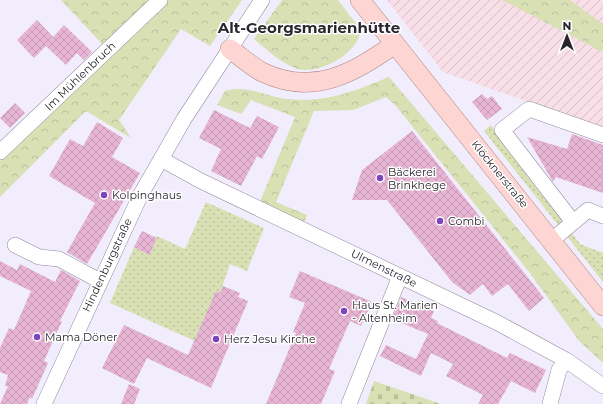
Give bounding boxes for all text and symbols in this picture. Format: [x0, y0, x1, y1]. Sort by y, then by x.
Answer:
north arrow [547, 16, 587, 56]
district label: Alt-Georgsmarienhütte [217, 18, 400, 37]
text: N [563, 19, 571, 33]
street label: Im Mühlenbruch [42, 39, 118, 113]
street label: Klöcknerstraße [468, 137, 532, 211]
place label: Bäckerei Brinkhege [388, 165, 446, 192]
marker: Bäckerei Brinkhege [375, 173, 385, 183]
place label: Kolpinghaus [112, 188, 182, 202]
marker: Kolpinghaus [99, 190, 109, 200]
place label: Combi [448, 214, 485, 228]
street label: Hindenburgstraße [79, 216, 135, 314]
marker: Combi [435, 216, 445, 226]
street label: Ulmenstraße [349, 246, 420, 290]
place label: Haus St. Marien - Altenheim [352, 298, 438, 325]
marker: Haus St. Marien - Altenheim [339, 306, 349, 316]
place label: Mama Döner [45, 330, 118, 344]
marker: Mama Döner [32, 332, 42, 342]
place label: Herz Jesu Kirche [224, 332, 316, 346]
marker: Herz Jesu Kirche [211, 334, 221, 344]

